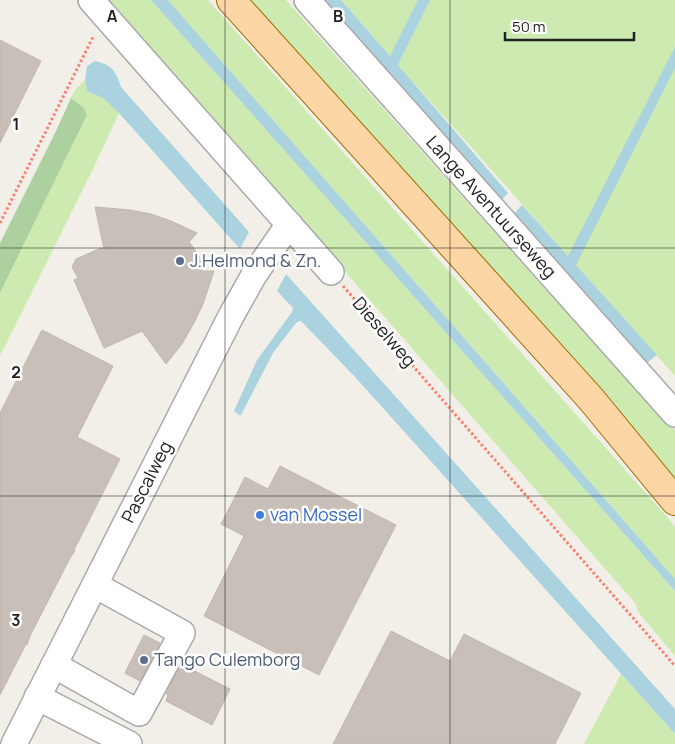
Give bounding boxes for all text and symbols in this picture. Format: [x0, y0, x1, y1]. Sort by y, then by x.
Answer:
text: A [107, 5, 118, 27]
text: B [333, 5, 343, 27]
scale bar [505, 10, 634, 42]
text: 50 m [512, 16, 546, 37]
text: 1 [12, 113, 20, 135]
street label: Lange Aventuurseweg [421, 130, 562, 283]
place label: J.Helmond & Zn. [190, 248, 321, 272]
marker: J.Helmond & Zn. [174, 255, 186, 267]
street label: Dieselweg [348, 291, 422, 372]
text: 2 [11, 361, 21, 383]
street label: Pascalweg [115, 437, 177, 526]
place label: van Mossel [270, 502, 362, 526]
marker: van Mossel [254, 509, 266, 521]
text: 3 [11, 609, 21, 631]
place label: Tango Culemborg [154, 647, 300, 671]
marker: Tango Culemborg [138, 654, 150, 666]

